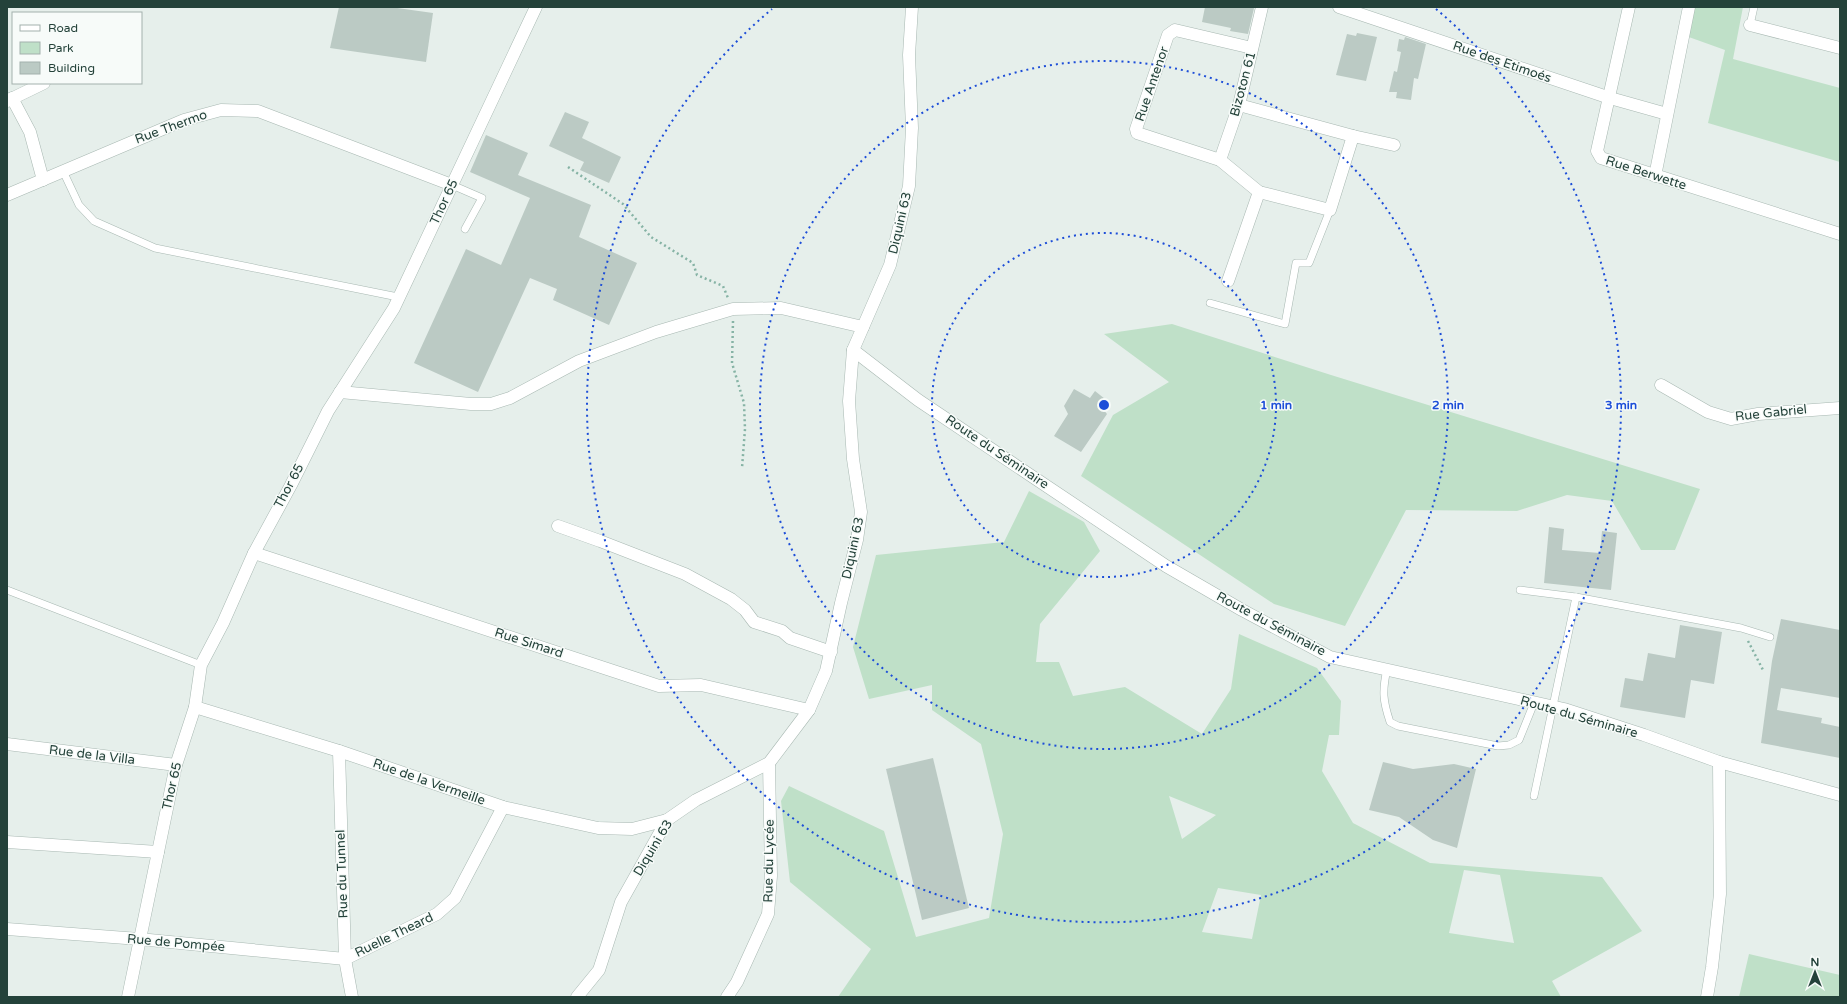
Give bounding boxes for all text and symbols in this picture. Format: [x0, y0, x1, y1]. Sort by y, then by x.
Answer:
legend [12, 12, 142, 84]
text: Road [48, 21, 78, 35]
street label: Rue des Etimoés [1451, 38, 1553, 86]
text: Park [48, 41, 74, 55]
street label: Rue Antenor [1132, 44, 1172, 124]
street label: Bizoton 61 [1227, 50, 1259, 118]
text: Building [48, 61, 95, 75]
street label: Rue Thermo [133, 106, 209, 147]
street label: Rue Berwette [1604, 152, 1688, 194]
street label: Thor 65 [427, 177, 461, 227]
street label: Diquini 63 [885, 190, 915, 256]
centre of rings [1097, 398, 1111, 412]
text: 1 min [1260, 398, 1292, 412]
text: 2 min [1432, 398, 1464, 412]
text: 3 min [1605, 398, 1637, 412]
street label: Rue Gabriel [1734, 401, 1808, 425]
street label: Route du Séminaire [942, 411, 1052, 493]
street label: Thor 65 [271, 461, 307, 511]
street label: Diquini 63 [839, 515, 867, 581]
street label: Route du Séminaire [1214, 588, 1328, 660]
street label: Rue Simard [493, 624, 565, 662]
street label: Route du Séminaire [1518, 693, 1640, 741]
street label: Rue de la Villa [48, 742, 136, 768]
street label: Rue de la Vermeille [371, 755, 487, 809]
street label: Thor 65 [159, 761, 185, 811]
street label: Diquini 63 [630, 817, 676, 879]
street label: Rue du Lycée [760, 819, 778, 903]
street label: Rue du Tunnel [332, 829, 352, 919]
street label: Ruelle Theard [352, 909, 436, 961]
street label: Rue de Pompée [126, 931, 226, 955]
north arrow [1795, 952, 1835, 992]
text: N [1811, 956, 1819, 969]

